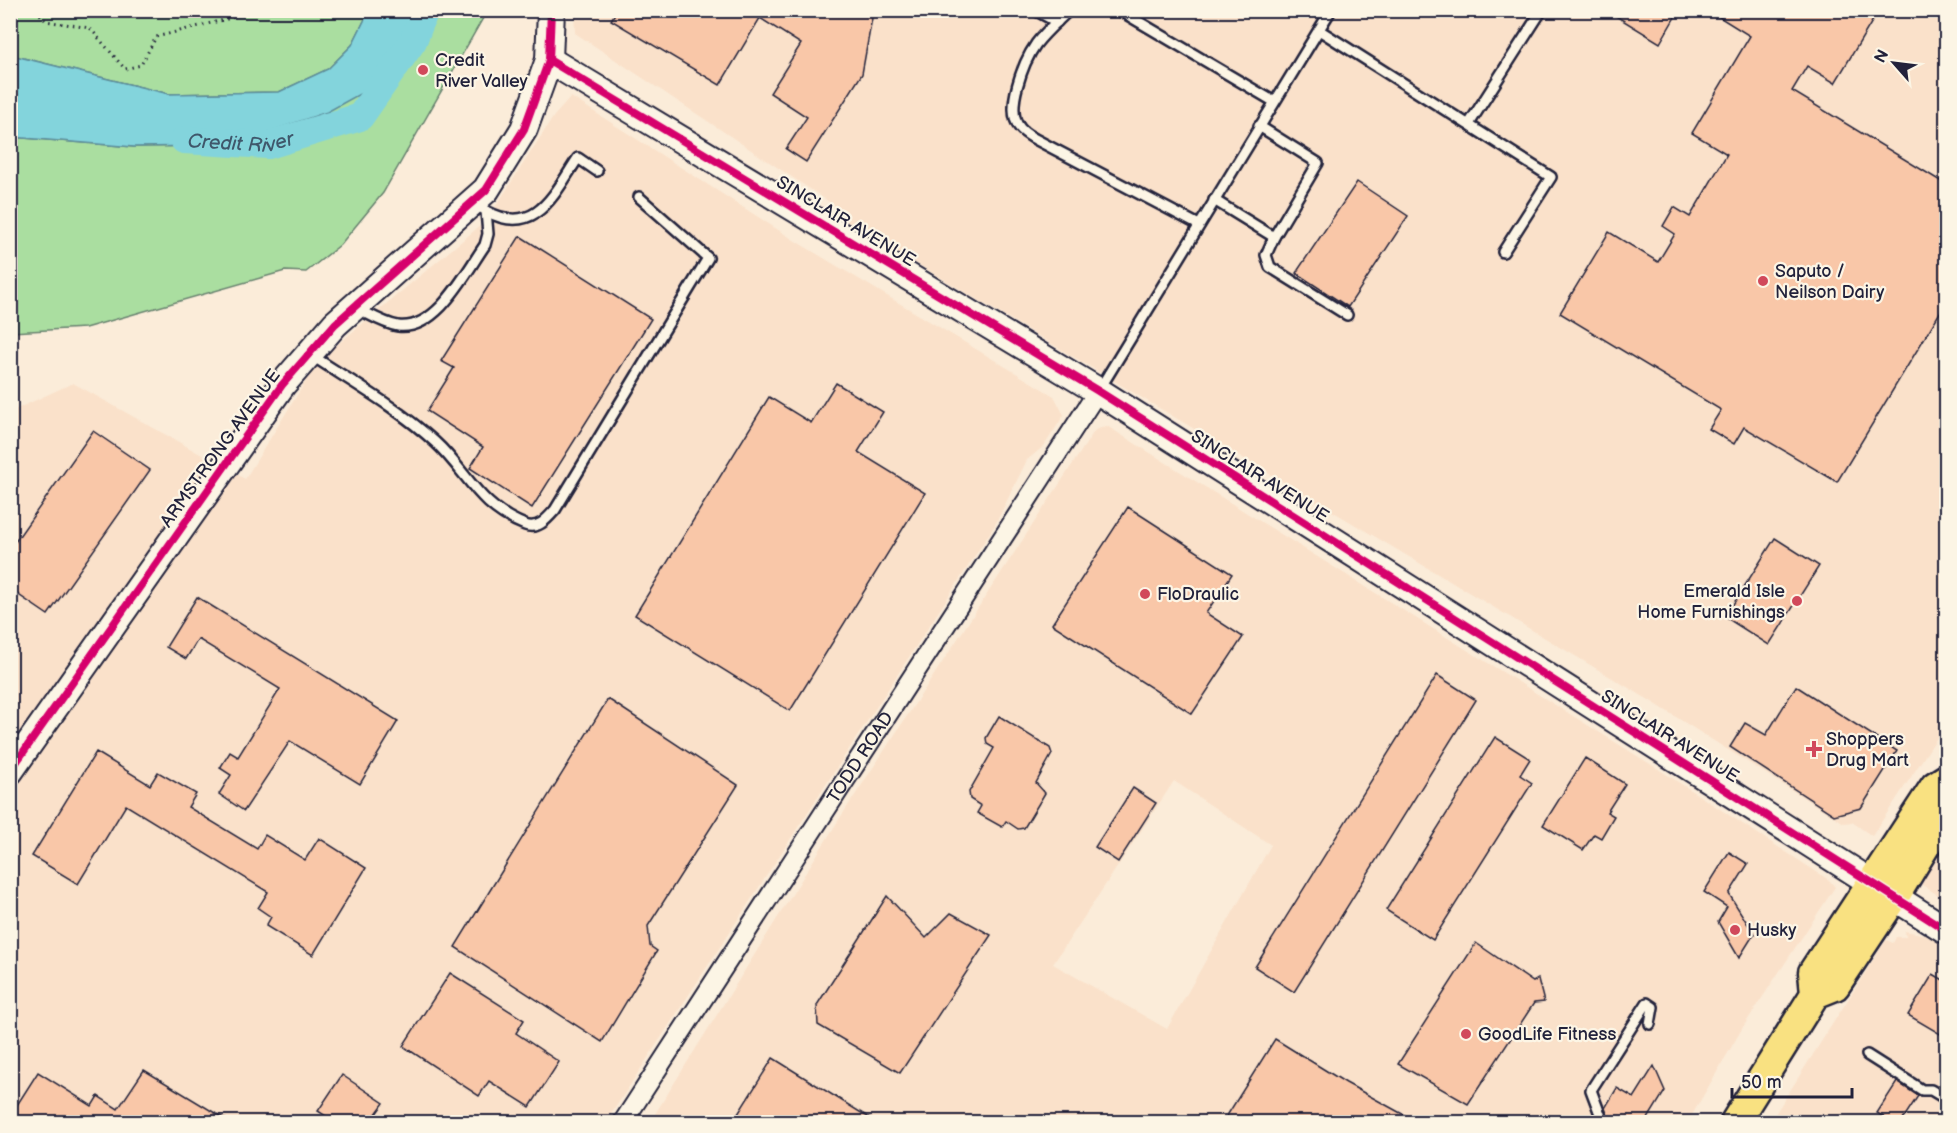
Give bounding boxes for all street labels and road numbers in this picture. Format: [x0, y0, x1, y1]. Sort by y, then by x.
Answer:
street label: SINCLAIR AVENUE [772, 172, 919, 271]
street label: ARMSTRONG AVENUE [156, 365, 285, 531]
street label: SINCLAIR AVENUE [1187, 426, 1333, 527]
street label: SINCLAIR AVENUE [1597, 686, 1743, 787]
street label: TODD ROAD [823, 708, 898, 807]

